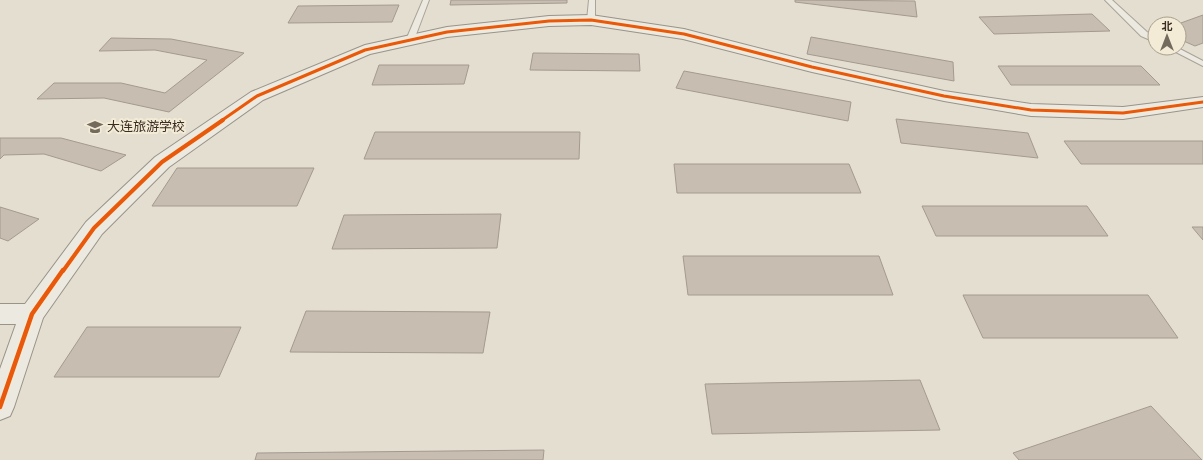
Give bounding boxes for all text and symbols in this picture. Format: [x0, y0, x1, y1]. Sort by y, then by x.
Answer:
north arrow [1147, 16, 1187, 56]
text: 北 [1162, 18, 1173, 35]
place label: 大连旅游学校 [107, 117, 185, 137]
school or university icon: 大连旅游学校 [86, 118, 104, 136]

